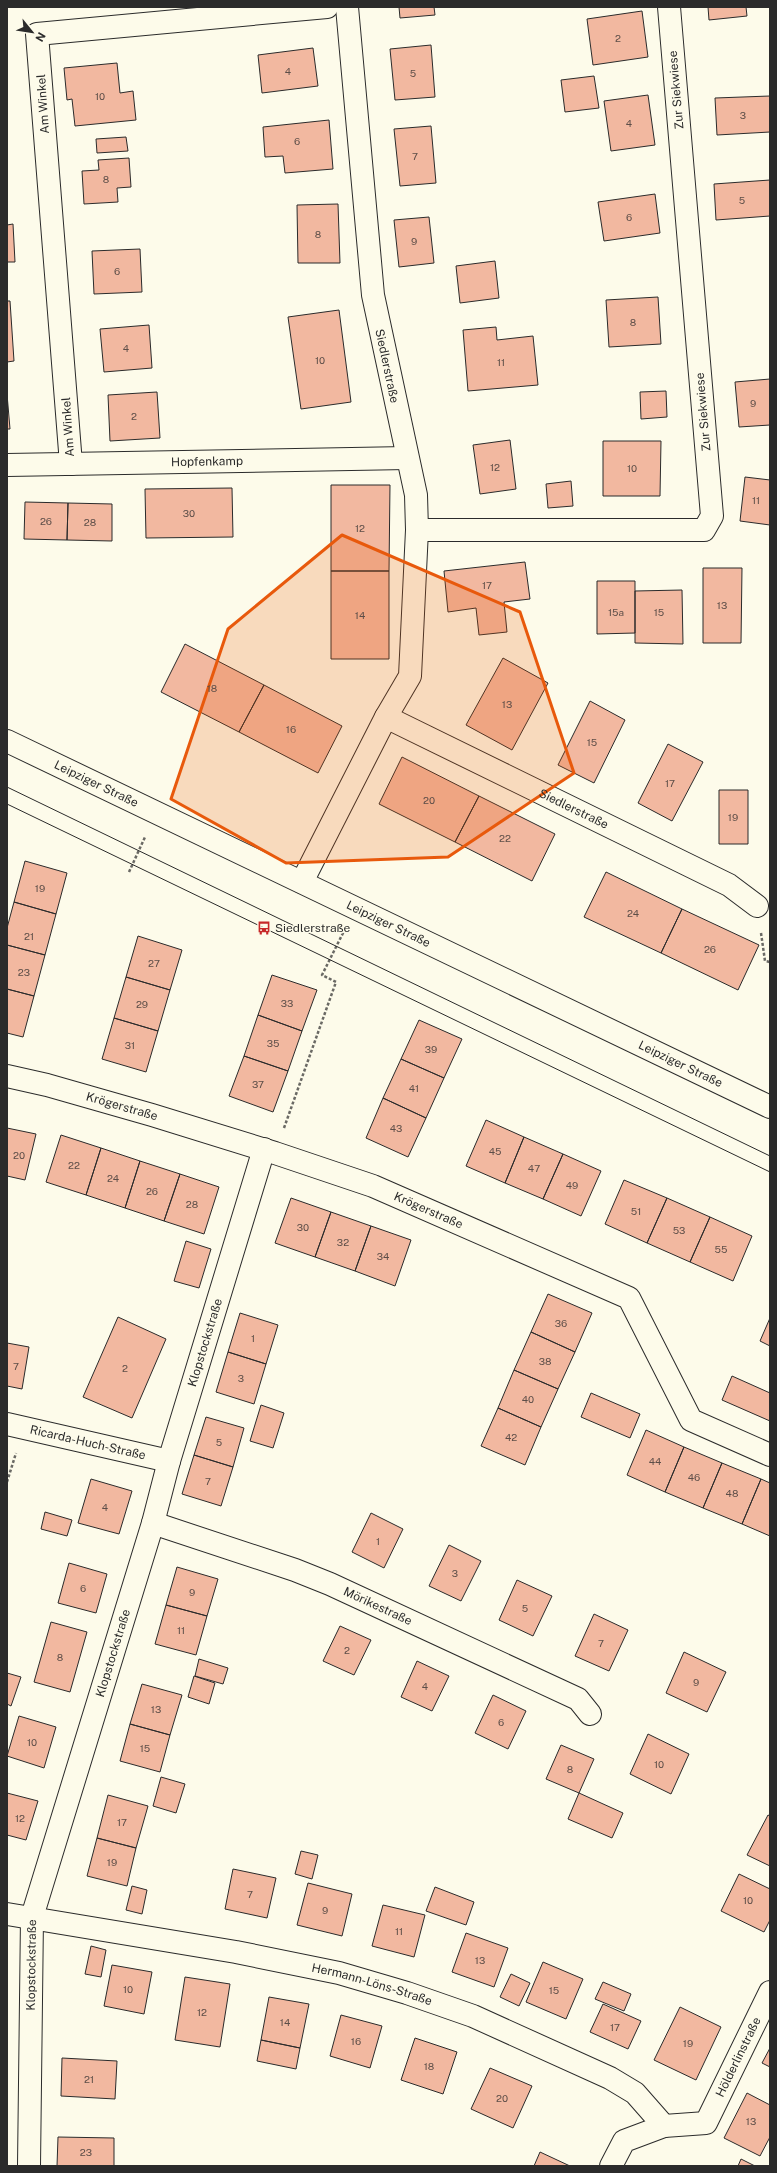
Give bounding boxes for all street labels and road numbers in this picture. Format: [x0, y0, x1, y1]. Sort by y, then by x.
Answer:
street label: Zur Siekwiese [666, 50, 686, 130]
street label: Am Winkel [34, 73, 52, 134]
street label: Siedlerstraße [372, 328, 402, 405]
street label: Zur Siekwiese [693, 372, 713, 452]
street label: Am Winkel [59, 396, 77, 457]
street label: Hopfenkamp [171, 454, 243, 469]
street label: Leipziger Straße [52, 758, 141, 810]
street label: Siedlerstraße [537, 786, 611, 832]
street label: Leipziger Straße [344, 898, 433, 950]
street label: Leipziger Straße [636, 1038, 725, 1090]
street label: Krögerstraße [85, 1090, 160, 1123]
street label: Krögerstraße [392, 1189, 465, 1232]
street label: Klopstockstraße [185, 1297, 225, 1388]
street label: Ricarda-Huch-Straße [29, 1422, 147, 1463]
street label: Mörikestraße [341, 1584, 415, 1628]
street label: Klopstockstraße [93, 1607, 133, 1699]
street label: Klopstockstraße [24, 1919, 39, 2011]
street label: Hermann-Löns-Straße [311, 1961, 434, 2008]
street label: Hölderlinstraße [713, 2015, 764, 2099]

